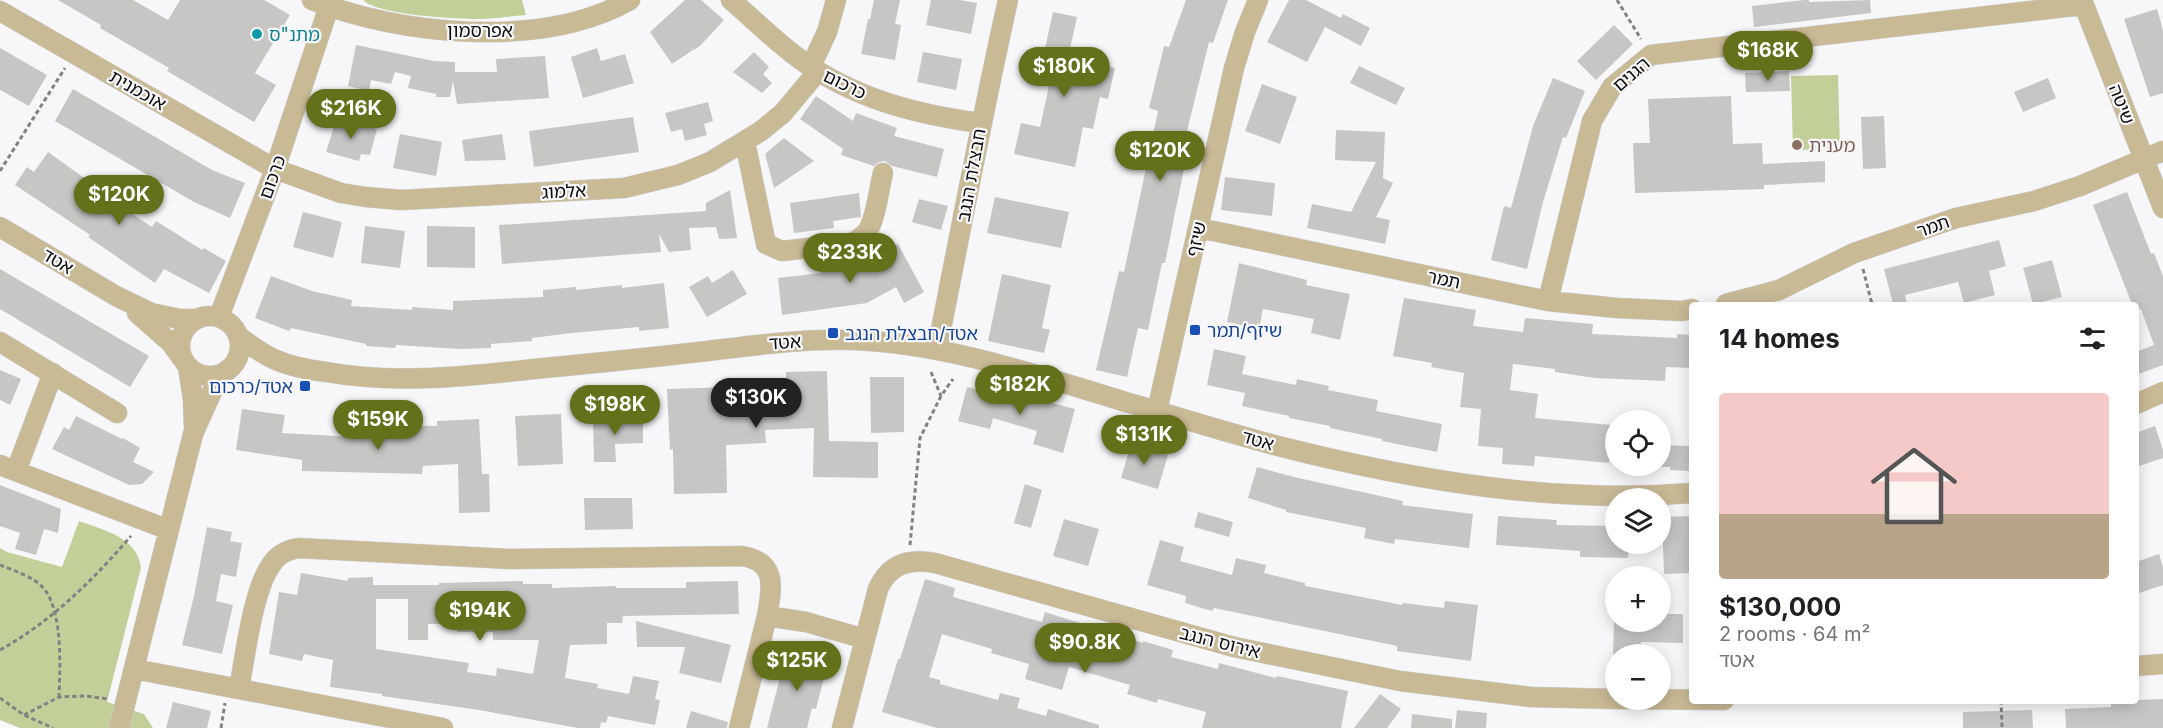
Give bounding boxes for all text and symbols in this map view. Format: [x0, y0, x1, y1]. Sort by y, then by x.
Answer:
street label: אפרסמון [447, 20, 513, 41]
place label: מתנ"ס [269, 24, 320, 45]
marker: מתנ"ס [250, 27, 264, 41]
pin: $168K [1726, 31, 1810, 82]
text: $168K [1737, 38, 1799, 62]
pin: $180K [1022, 47, 1106, 98]
street label: הגנים [1608, 52, 1654, 96]
text: $180K [1033, 54, 1095, 78]
street label: כרכום [820, 65, 870, 103]
street label: אוכמנית [106, 66, 170, 114]
street label: שיטה [2105, 81, 2139, 127]
pin: $216K [309, 89, 393, 140]
text: $216K [320, 96, 382, 120]
street label: חבצלת הנגב [952, 127, 990, 223]
pin: $120K [1118, 131, 1202, 182]
place label: מענית [1809, 135, 1856, 156]
text: $120K [1129, 138, 1191, 162]
marker: מענית [1790, 138, 1804, 152]
street label: כרכום [254, 152, 290, 202]
pin: $120K [77, 175, 161, 226]
street label: אלמוג [541, 179, 587, 203]
text: $120K [88, 182, 150, 206]
street label: תמר [1914, 211, 1952, 241]
street label: שיזף [1182, 219, 1210, 259]
pin: $233K [808, 233, 892, 284]
text: $233K [817, 240, 883, 264]
street label: אטד [39, 244, 77, 278]
street label: תמר [1426, 265, 1462, 293]
place label: שיזף/תמר [1207, 320, 1282, 341]
icon: filters [2076, 322, 2109, 355]
place label: אטד/חבצלת הנגב [845, 323, 978, 344]
marker: שיזף/תמר [1188, 323, 1202, 337]
text: 14 homes [1719, 323, 1840, 354]
marker: אטד/חבצלת הנגב [826, 326, 840, 340]
street label: אטד [768, 330, 802, 354]
pin: $182K [978, 365, 1062, 416]
text: $182K [989, 372, 1051, 396]
place label: אטד/כרכום [209, 376, 293, 397]
pin: $130K [714, 378, 798, 429]
marker: אטד/כרכום [298, 379, 312, 393]
pin: $198K [573, 385, 657, 436]
text: $130K [725, 385, 787, 409]
text: $198K [584, 392, 646, 416]
pin: $159K [336, 400, 420, 451]
text: $159K [347, 407, 409, 431]
map controls [1605, 410, 1671, 710]
button: locate [1605, 410, 1671, 476]
pin: $131K [1102, 415, 1186, 466]
text: $131K [1115, 422, 1173, 446]
street label: אטד [1240, 425, 1276, 455]
icon: home [1860, 432, 1968, 540]
button: layers [1605, 488, 1671, 554]
button: + [1605, 566, 1671, 632]
pin: $194K [438, 591, 522, 642]
text: $130,000 [1719, 591, 1841, 622]
text: $194K [449, 598, 511, 622]
street label: אירוס הנגב [1177, 622, 1263, 662]
text: 2 rooms · 64 m² [1719, 622, 1870, 646]
pin: $90.8K [1036, 623, 1134, 674]
text: $90.8K [1049, 630, 1121, 654]
pin: $125K [755, 641, 839, 692]
button: − [1605, 644, 1671, 710]
text: $125K [766, 648, 828, 672]
text: אטד [1719, 648, 1755, 672]

